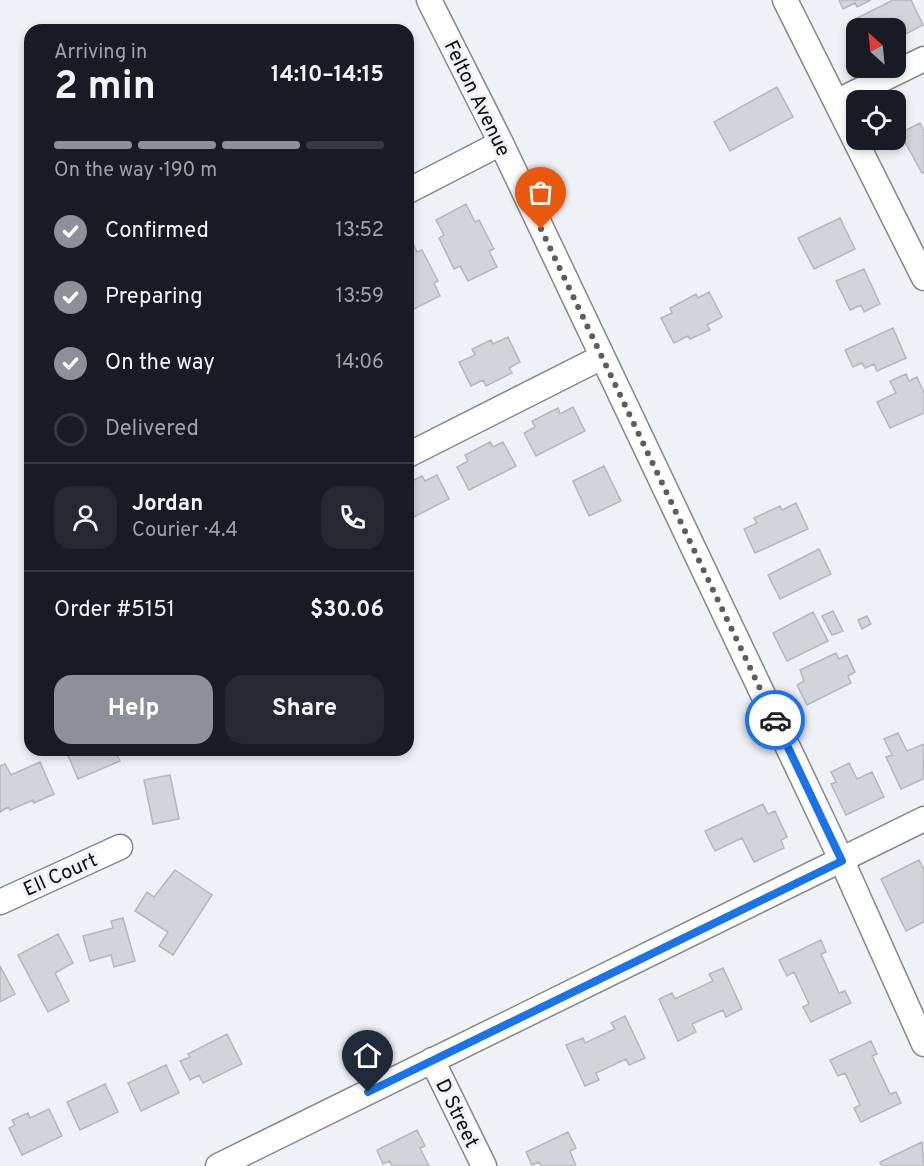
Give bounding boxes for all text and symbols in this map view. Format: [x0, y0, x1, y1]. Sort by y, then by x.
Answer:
north arrow [846, 18, 906, 78]
map controls [846, 18, 906, 150]
street label: Felton Avenue [437, 37, 516, 161]
text: Arriving in [54, 40, 147, 66]
text: 14:10–14:15 [271, 62, 384, 89]
text: 2 min [54, 64, 156, 113]
button: locate [846, 90, 906, 150]
text: On the way · 190 m [54, 158, 217, 184]
pin [515, 167, 566, 229]
icon: bag [524, 176, 557, 209]
icon: check [54, 215, 87, 248]
text: Confirmed [105, 218, 209, 245]
text: 13:52 [335, 218, 384, 244]
icon: check [54, 281, 87, 314]
text: Preparing [105, 284, 203, 311]
text: 13:59 [336, 284, 384, 310]
icon: check [54, 347, 87, 380]
text: On the way [105, 350, 215, 377]
text: 14:06 [335, 350, 384, 376]
text: Delivered [105, 416, 199, 443]
button: person [54, 486, 117, 549]
button: phone [321, 486, 384, 549]
text: Jordan [132, 491, 203, 518]
text: Courier · 4.4 [132, 518, 238, 544]
text: Order #5151 [54, 597, 175, 624]
text: $30.06 [310, 597, 384, 624]
button: Help [54, 675, 213, 744]
button: Share [225, 675, 384, 744]
courier [745, 690, 805, 750]
icon: car [759, 704, 792, 737]
street label: Ell Court [20, 848, 102, 904]
pin [342, 1030, 393, 1092]
icon: home [351, 1039, 384, 1072]
street label: D Street [428, 1075, 484, 1153]

